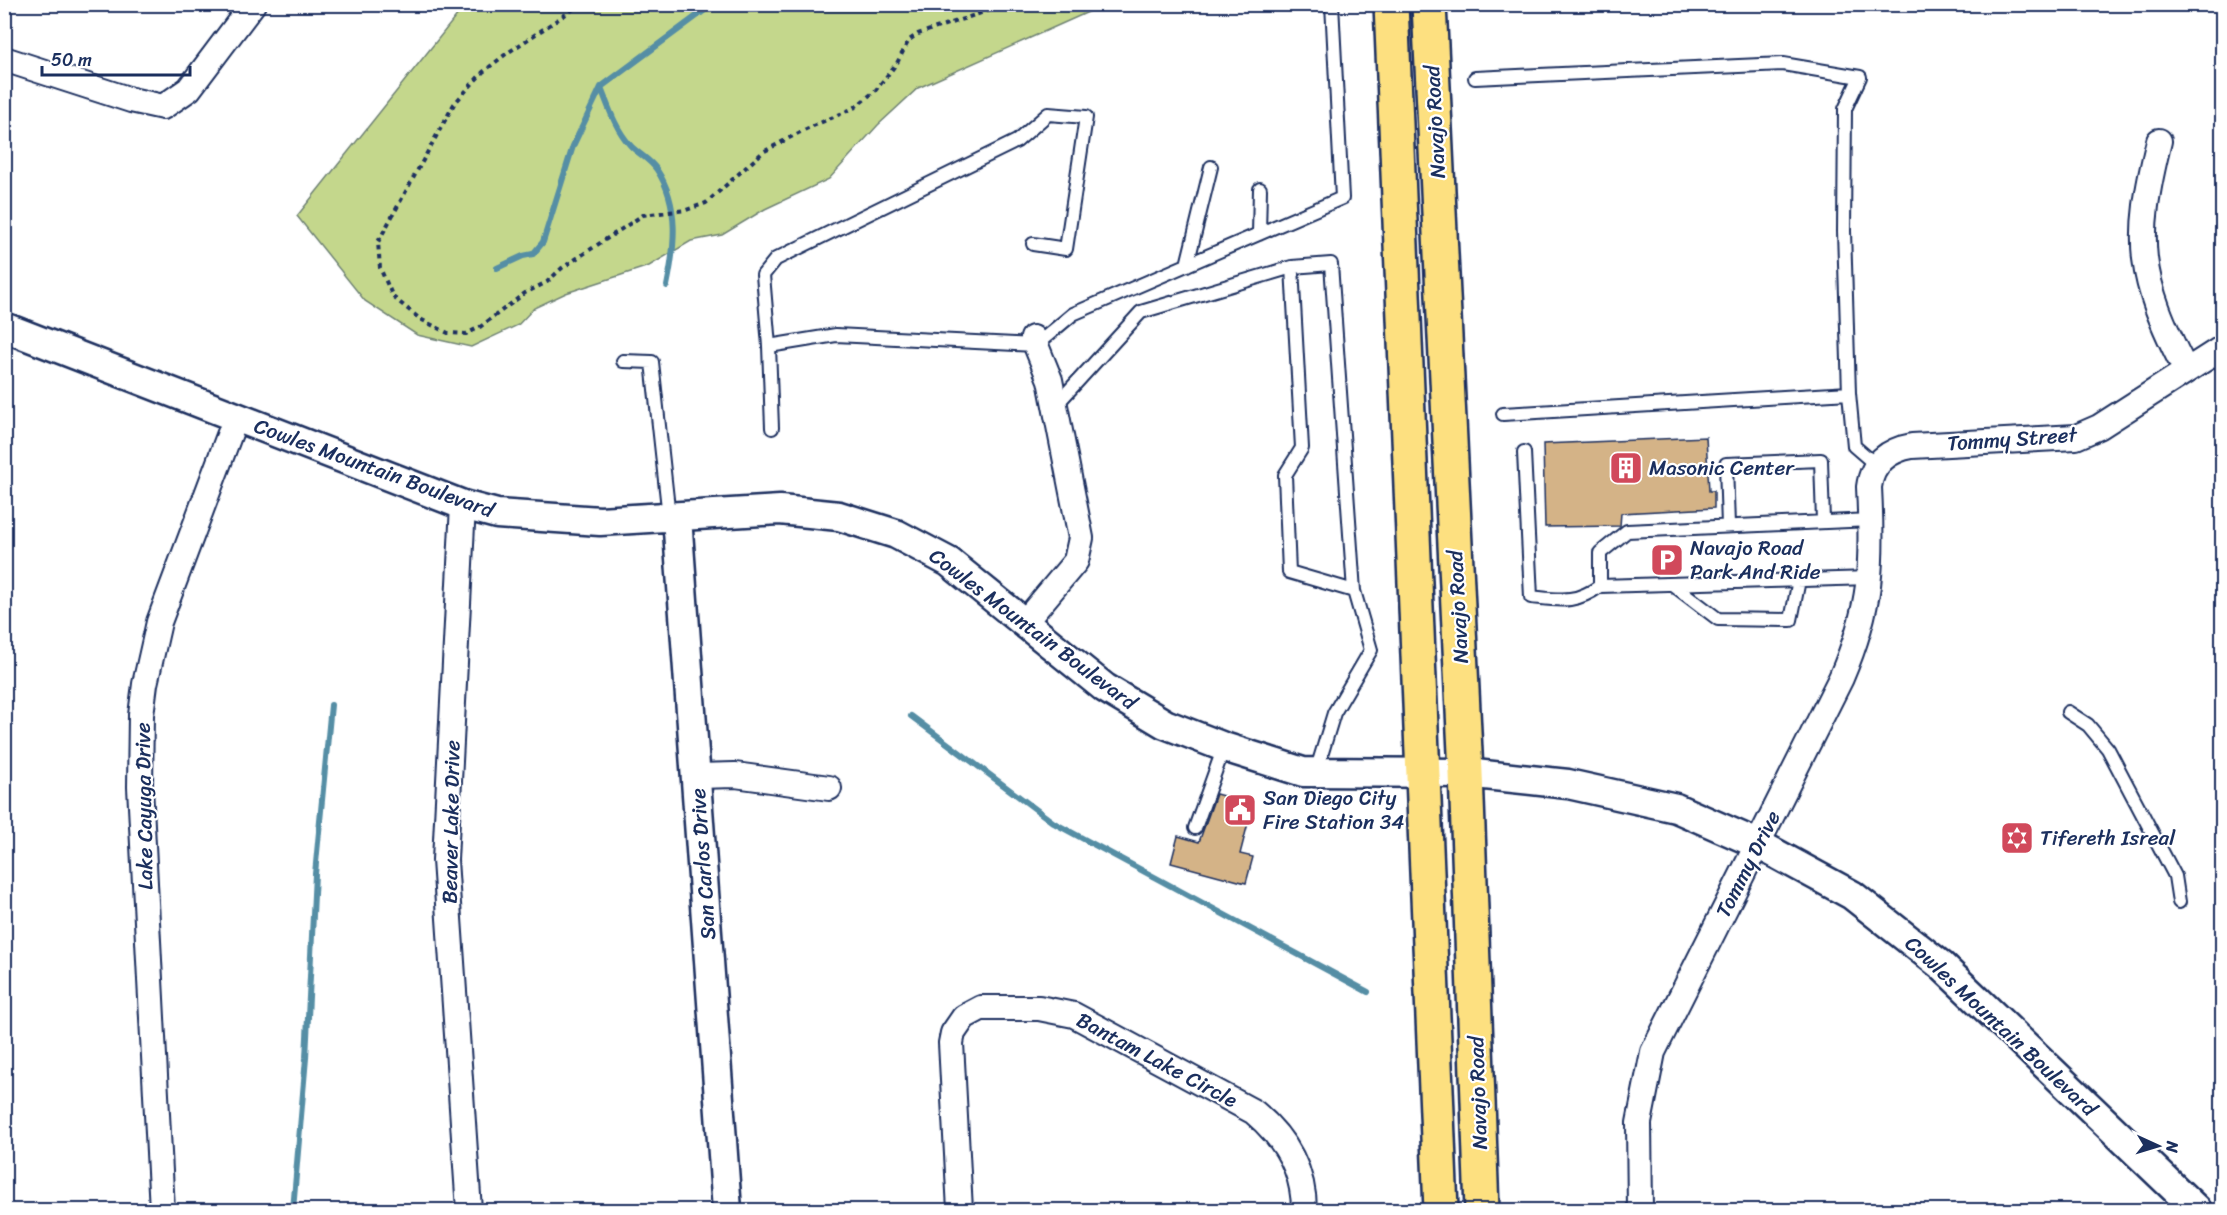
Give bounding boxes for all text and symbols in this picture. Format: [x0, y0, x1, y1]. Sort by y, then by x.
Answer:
scale bar [42, 39, 190, 77]
text: 50 m [51, 44, 92, 76]
street label: Navajo Road [1413, 63, 1457, 179]
street label: Cowles Mountain Boulevard [249, 407, 501, 530]
street label: Tommy Street [1946, 415, 2080, 462]
place label: Masonic Center [1649, 449, 1795, 487]
building icon: Masonic Center [1608, 450, 1644, 486]
place label: Navajo Road Park And Ride [1690, 529, 1821, 591]
street label: Cowles Mountain Boulevard [921, 538, 1147, 721]
parking icon: Navajo Road Park And Ride [1649, 542, 1685, 578]
street label: Navajo Road [1436, 548, 1480, 664]
street label: Lake Cayuga Drive [124, 722, 164, 890]
street label: Beaver Lake Drive [431, 740, 471, 904]
place label: San Diego City Fire Station 34 [1263, 779, 1404, 841]
street label: San Carlos Drive [679, 787, 727, 941]
public building icon: San Diego City Fire Station 34 [1222, 792, 1258, 828]
street label: Tommy Drive [1705, 803, 1791, 925]
place label: Tifereth Isreal [2040, 819, 2176, 857]
synagogue icon: Tifereth Isreal [1999, 820, 2035, 856]
street label: Cowles Mountain Boulevard [1896, 926, 2108, 1127]
street label: Bantam Lake Circle [1069, 1001, 1245, 1119]
street label: Navajo Road [1457, 1034, 1499, 1150]
north arrow [2128, 1116, 2188, 1176]
text: N [2158, 1139, 2187, 1154]

